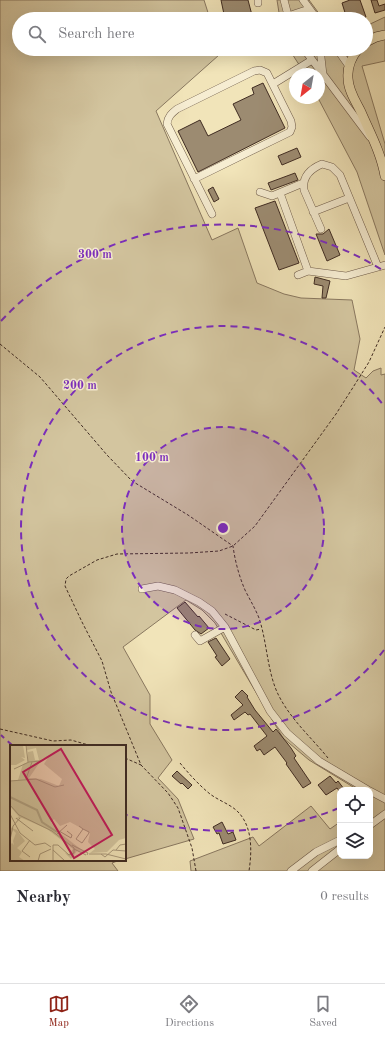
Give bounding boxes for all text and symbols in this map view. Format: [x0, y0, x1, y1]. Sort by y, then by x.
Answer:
search box [12, 12, 373, 56]
icon: search [26, 23, 48, 45]
text: Search here [58, 27, 135, 42]
north arrow [289, 68, 325, 104]
text: 300 m [78, 249, 112, 261]
text: 200 m [63, 380, 97, 392]
text: 100 m [135, 452, 169, 464]
centre of rings [216, 521, 230, 535]
inset map [10, 745, 126, 861]
map controls [337, 787, 373, 859]
button: locate [337, 787, 373, 823]
button: layers [337, 823, 373, 859]
text: Nearby [16, 889, 71, 906]
text: 0 results [320, 890, 369, 903]
tab: Map [48, 993, 70, 1031]
tab: Directions [165, 993, 214, 1031]
tab: Saved [309, 993, 337, 1031]

